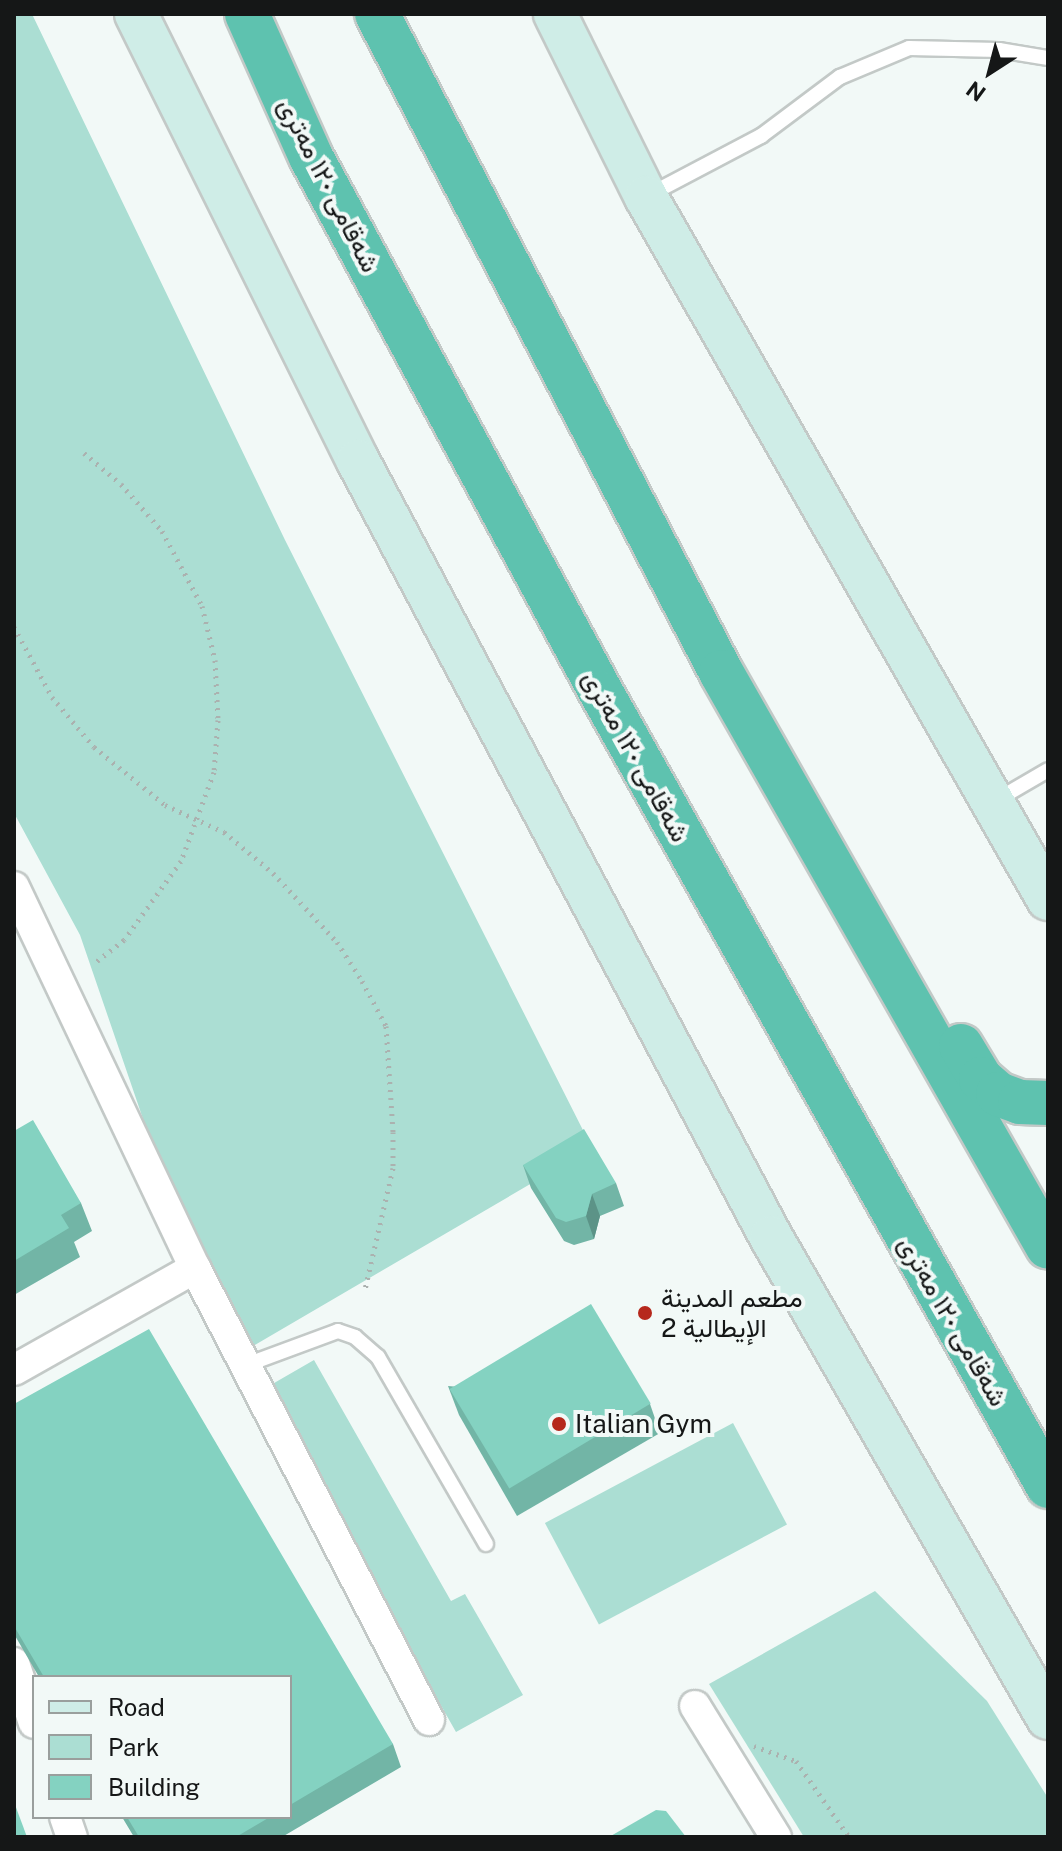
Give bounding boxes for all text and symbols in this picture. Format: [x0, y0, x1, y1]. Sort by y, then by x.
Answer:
north arrow [950, 32, 1030, 112]
text: N [961, 76, 990, 107]
street label: شەقامی ١٢٠ مەتری [272, 93, 386, 277]
street label: شەقامی ١٢٠ مەتری [576, 665, 696, 847]
street label: شەقامی ١٢٠ مەتری [892, 1230, 1014, 1412]
place label: مطعم المدينة الإيطالية 2 [661, 1282, 803, 1344]
marker: مطعم المدينة الإيطالية 2 [636, 1304, 654, 1322]
place label: Italian Gym [575, 1408, 712, 1440]
marker: Italian Gym [550, 1415, 568, 1433]
legend [32, 1675, 292, 1819]
text: Road [108, 1693, 165, 1721]
text: Park [108, 1733, 159, 1761]
text: Building [108, 1773, 200, 1801]

